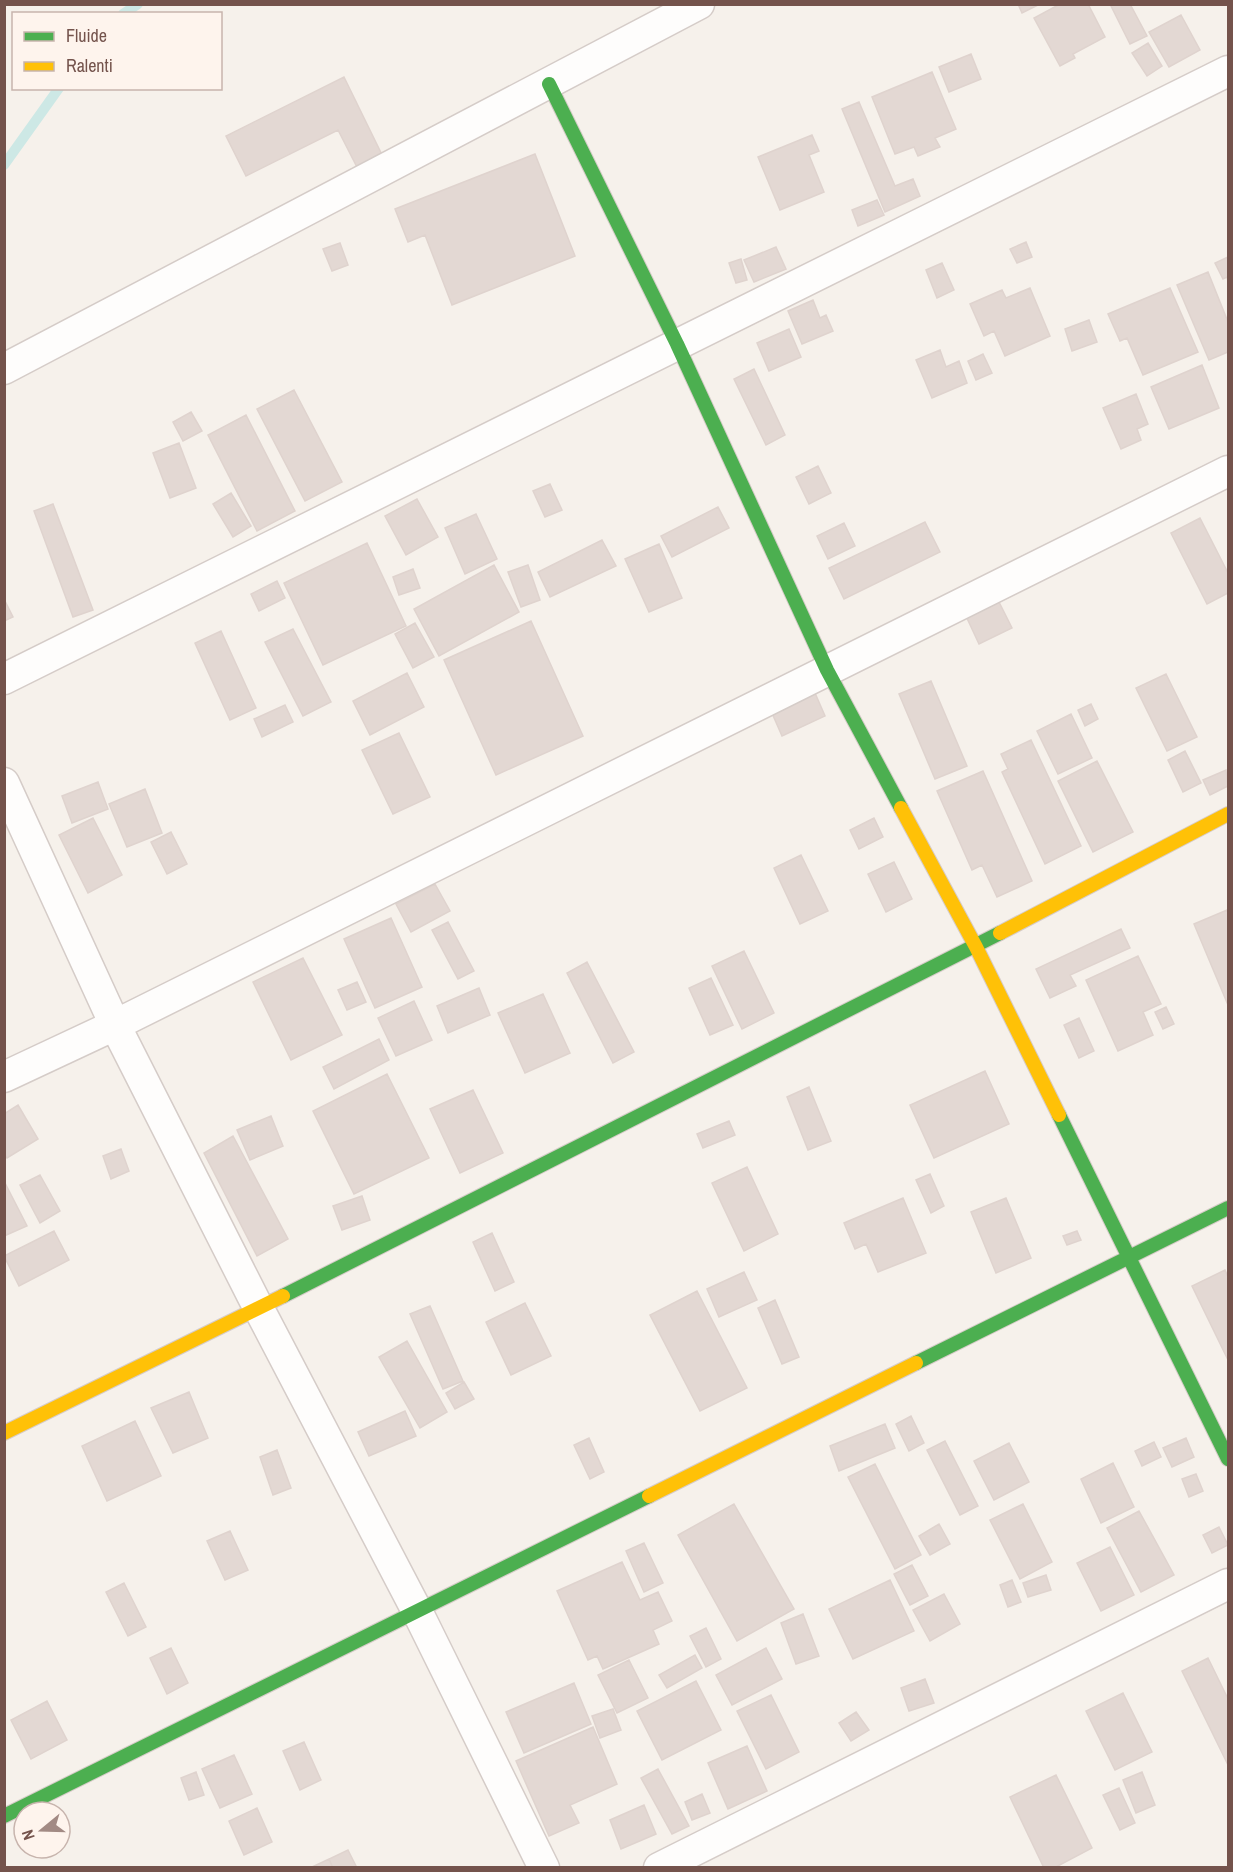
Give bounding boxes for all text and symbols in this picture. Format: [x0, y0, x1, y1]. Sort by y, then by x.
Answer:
legend [12, 12, 222, 90]
text: Fluide [66, 23, 107, 48]
text: Ralenti [66, 53, 113, 78]
north arrow [12, 1800, 72, 1860]
text: N [16, 1827, 40, 1843]

